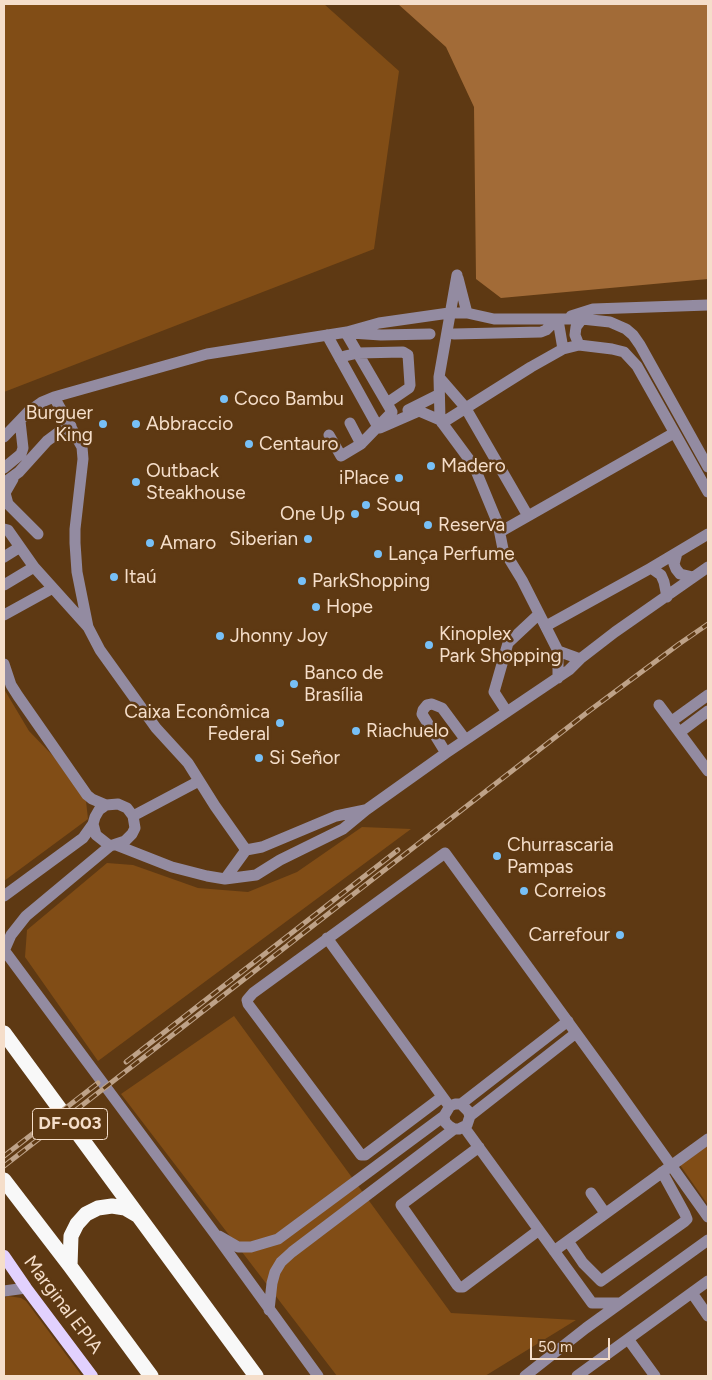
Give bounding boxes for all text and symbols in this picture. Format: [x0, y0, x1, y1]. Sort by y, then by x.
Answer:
place label: Coco Bambu [234, 388, 344, 410]
marker: Coco Bambu [218, 393, 230, 405]
place label: Burguer King [26, 402, 93, 446]
place label: Abbraccio [146, 413, 233, 435]
marker: Burguer King [97, 418, 109, 430]
marker: Abbraccio [130, 418, 142, 430]
place label: Centauro [259, 433, 339, 455]
marker: Centauro [243, 438, 255, 450]
place label: Madero [441, 455, 506, 477]
place label: Outback Steakhouse [146, 460, 246, 504]
marker: Madero [425, 460, 437, 472]
place label: iPlace [339, 467, 389, 489]
marker: iPlace [393, 472, 405, 484]
marker: Outback Steakhouse [130, 476, 142, 488]
place label: Souq [376, 494, 420, 516]
marker: Souq [360, 499, 372, 511]
place label: One Up [280, 503, 345, 525]
marker: One Up [349, 508, 361, 520]
place label: Reserva [438, 514, 505, 536]
marker: Reserva [422, 519, 434, 531]
place label: Siberian [229, 528, 298, 550]
place label: Amaro [160, 532, 216, 554]
marker: Siberian [302, 533, 314, 545]
marker: Amaro [144, 537, 156, 549]
place label: Lança Perfume [388, 543, 515, 565]
marker: Lança Perfume [372, 548, 384, 560]
place label: Itaú [124, 566, 157, 588]
place label: ParkShopping [312, 570, 430, 592]
marker: Itaú [108, 571, 120, 583]
marker: ParkShopping [296, 575, 308, 587]
place label: Hope [326, 596, 373, 618]
marker: Hope [310, 601, 322, 613]
place label: Kinoplex Park Shopping [439, 623, 562, 667]
place label: Jhonny Joy [230, 625, 328, 647]
marker: Jhonny Joy [214, 630, 226, 642]
marker: Kinoplex Park Shopping [423, 639, 435, 651]
place label: Banco de Brasília [304, 662, 383, 706]
marker: Banco de Brasília [288, 678, 300, 690]
place label: Caixa Econômica Federal [124, 701, 270, 745]
marker: Caixa Econômica Federal [274, 717, 286, 729]
place label: Riachuelo [366, 720, 449, 742]
marker: Riachuelo [350, 725, 362, 737]
place label: Si Señor [269, 747, 340, 769]
marker: Si Señor [253, 752, 265, 764]
place label: Churrascaria Pampas [507, 834, 614, 878]
marker: Churrascaria Pampas [491, 850, 503, 862]
place label: Correios [534, 880, 606, 902]
marker: Correios [518, 885, 530, 897]
place label: Carrefour [528, 924, 610, 946]
marker: Carrefour [614, 929, 626, 941]
road number: DF-003 [32, 1108, 108, 1140]
street label: Marginal EPIA [19, 1251, 107, 1359]
scale bar [532, 1328, 612, 1360]
text: 50 m [538, 1338, 573, 1356]

